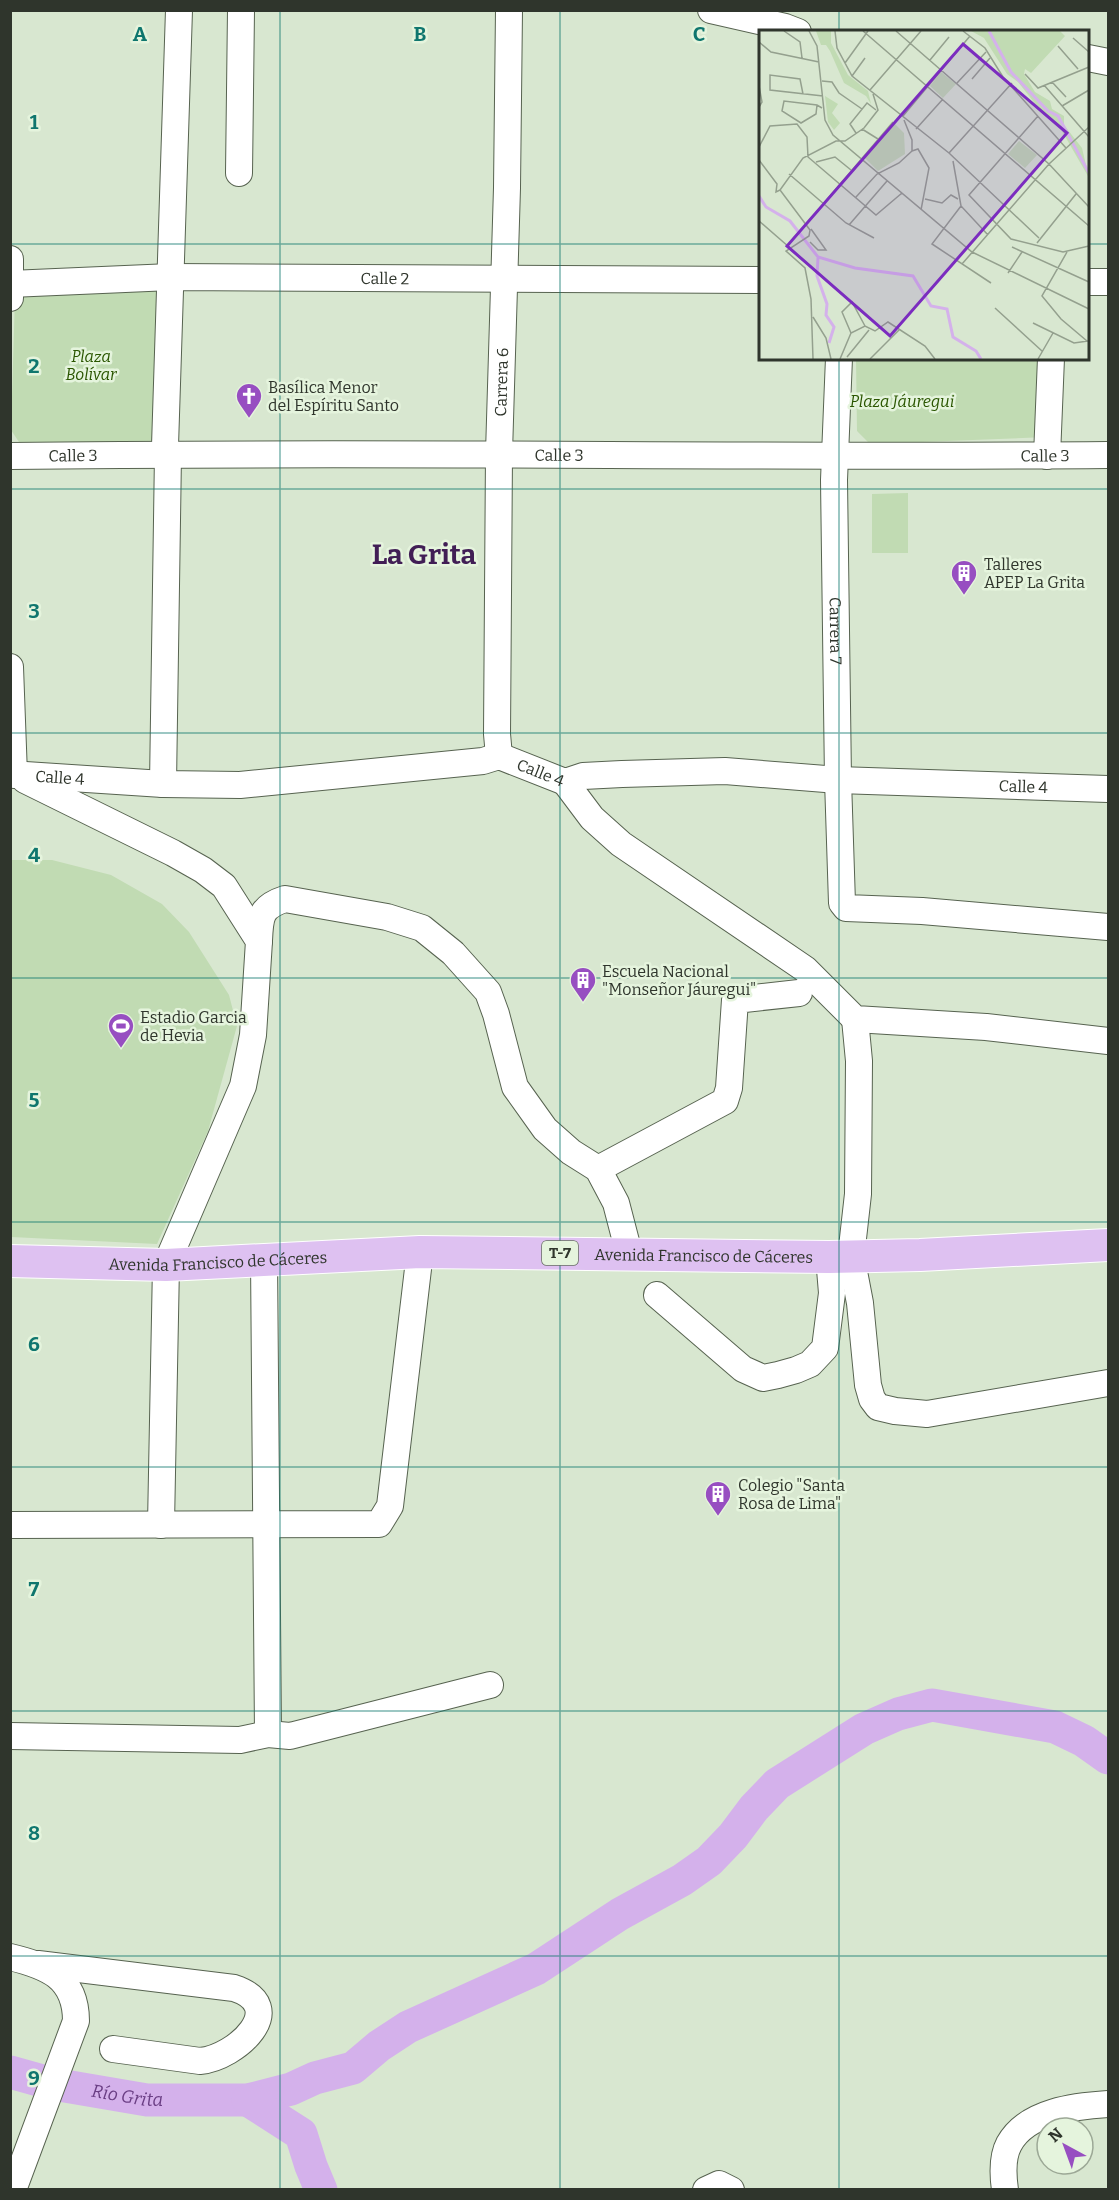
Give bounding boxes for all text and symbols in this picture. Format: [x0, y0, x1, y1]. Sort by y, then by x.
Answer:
text: A [133, 22, 148, 46]
text: B [414, 22, 427, 46]
text: C [693, 22, 705, 46]
inset map [759, 30, 1089, 360]
text: 1 [30, 110, 39, 134]
street label: Calle 2 [360, 268, 409, 288]
park label: Plaza Bolívar [65, 347, 118, 384]
street label: Carrera 6 [491, 347, 512, 417]
text: 2 [28, 354, 40, 378]
place label: Basílica Menor del Espíritu Santo [268, 378, 399, 415]
church icon: Basílica Menor del Espíritu Santo [234, 381, 264, 419]
park label: Plaza Jáuregui [850, 392, 955, 411]
street label: Calle 3 [534, 445, 584, 464]
street label: Calle 3 [48, 446, 98, 465]
street label: Calle 3 [1020, 446, 1070, 465]
district label: La Grita [372, 538, 477, 571]
place label: Talleres APEP La Grita [984, 555, 1085, 592]
building icon: Talleres APEP La Grita [949, 558, 979, 596]
street label: Carrera 7 [826, 597, 846, 665]
text: 3 [28, 599, 40, 623]
street label: Calle 4 [514, 755, 568, 791]
street label: Calle 4 [35, 766, 86, 788]
street label: Calle 4 [998, 776, 1049, 797]
text: 4 [28, 843, 40, 867]
place label: Escuela Nacional "Monseñor Jáuregui" [602, 962, 756, 999]
building icon: Escuela Nacional "Monseñor Jáuregui" [568, 965, 598, 1003]
place label: Estadio Garcia de Hevia [140, 1008, 247, 1045]
sports icon: Estadio Garcia de Hevia [106, 1011, 136, 1049]
text: 5 [29, 1088, 40, 1112]
road number: T-7 [542, 1241, 578, 1265]
street label: Avenida Francisco de Cáceres [594, 1245, 813, 1266]
street label: Avenida Francisco de Cáceres [108, 1247, 328, 1275]
text: 6 [28, 1332, 40, 1356]
place label: Colegio "Santa Rosa de Lima" [738, 1476, 845, 1513]
building icon: Colegio "Santa Rosa de Lima" [703, 1479, 733, 1517]
text: 7 [29, 1577, 40, 1601]
text: 8 [28, 1821, 40, 1845]
text: 9 [28, 2066, 40, 2090]
water label: Río Grita [90, 2080, 163, 2111]
north arrow [1035, 2116, 1095, 2176]
text: N [1045, 2124, 1066, 2146]

